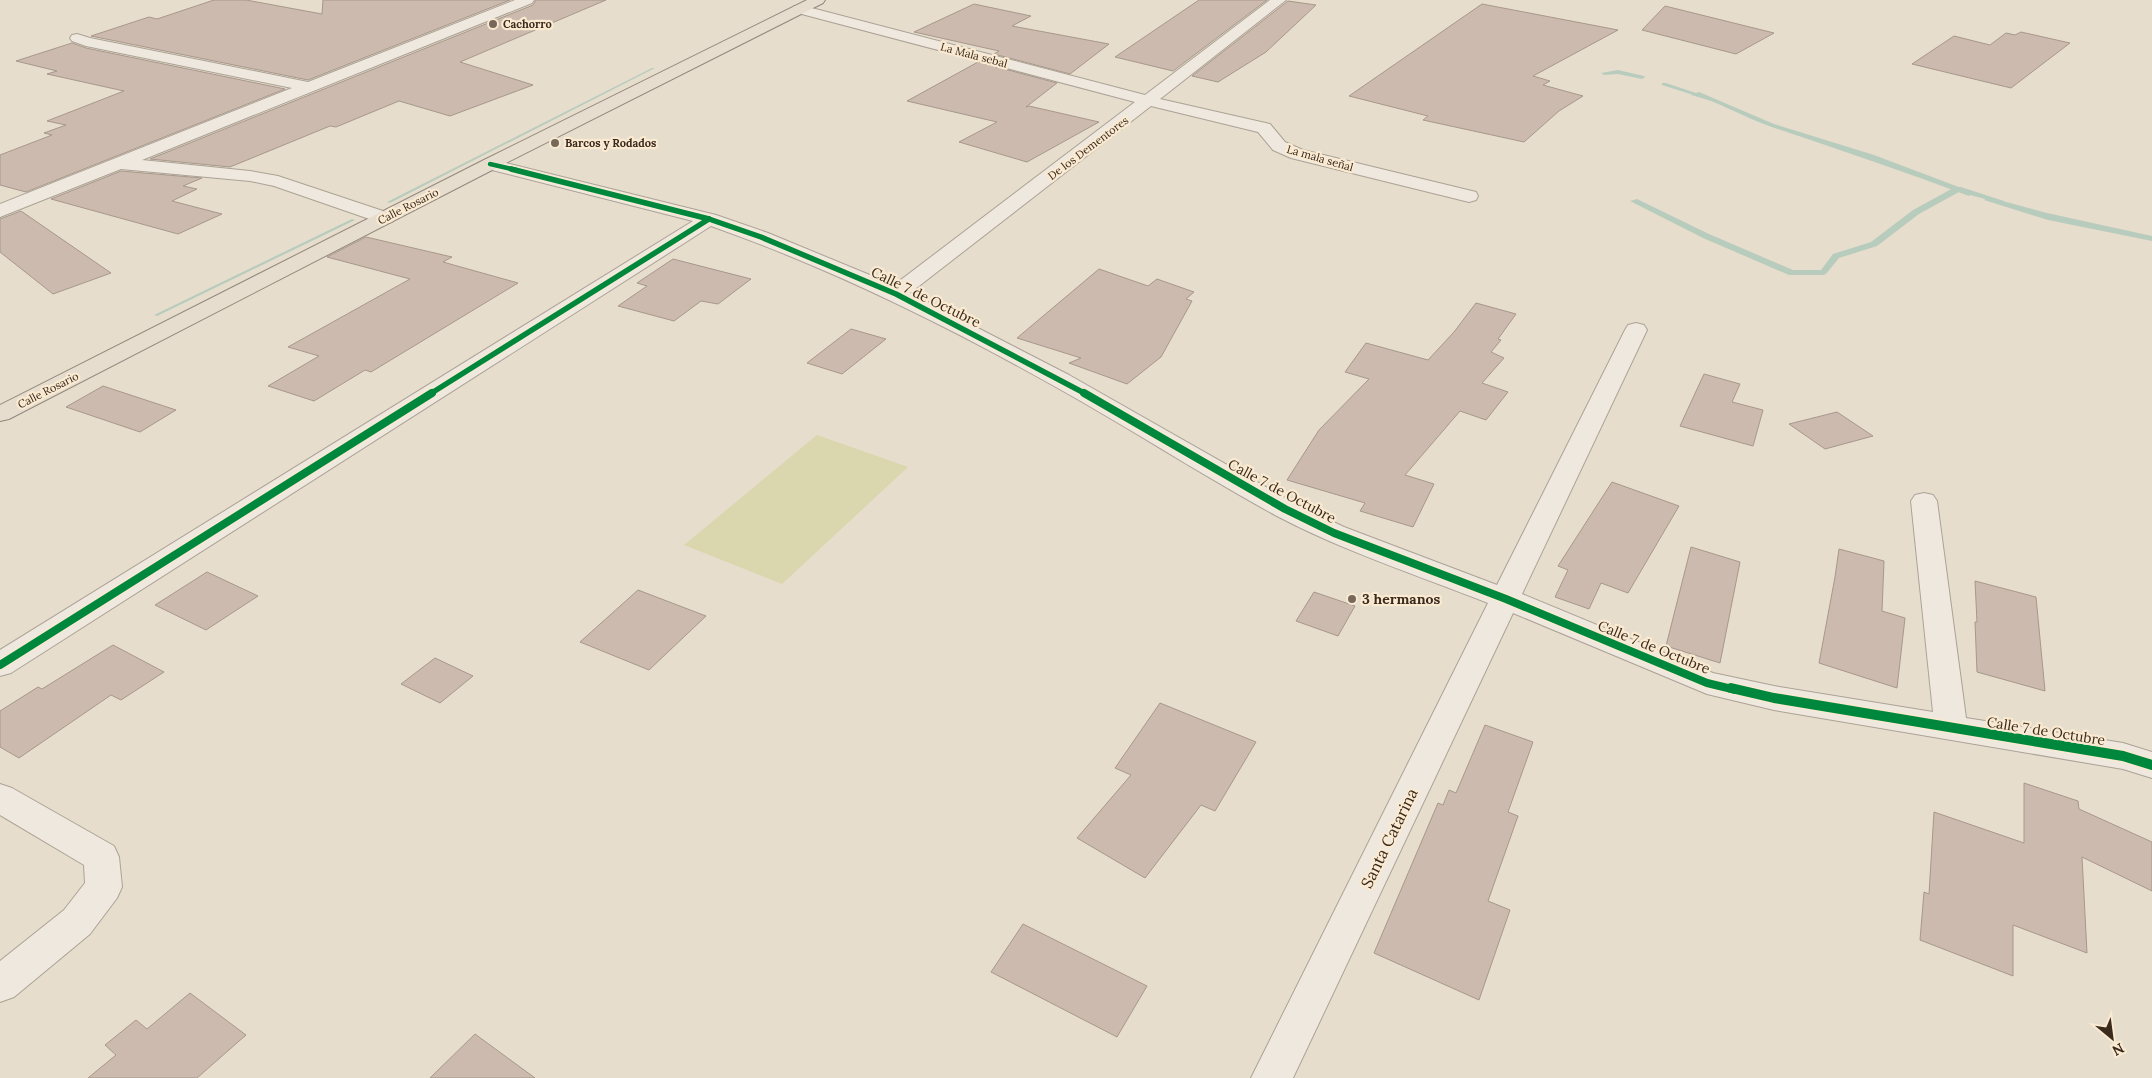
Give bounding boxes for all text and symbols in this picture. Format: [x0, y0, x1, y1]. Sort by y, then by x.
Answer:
place label: Cachorro [503, 17, 552, 31]
marker: Cachorro [487, 18, 499, 30]
street label: La Mala sebal [939, 39, 1009, 71]
street label: De los Dementores [1045, 113, 1131, 183]
place label: Barcos y Rodados [565, 136, 656, 150]
marker: Barcos y Rodados [549, 137, 561, 149]
street label: La mala señal [1285, 142, 1355, 174]
street label: Calle Rosario [375, 185, 441, 227]
street label: Calle 7 de Octubre [868, 263, 984, 331]
street label: Calle Rosario [15, 369, 81, 411]
street label: Calle 7 de Octubre [1225, 455, 1339, 527]
place label: 3 hermanos [1362, 590, 1441, 608]
marker: 3 hermanos [1346, 593, 1358, 605]
street label: Calle 7 de Octubre [1595, 616, 1713, 678]
street label: Calle 7 de Octubre [1986, 713, 2107, 749]
street label: Santa Catarina [1356, 785, 1422, 891]
north arrow [2087, 1013, 2137, 1063]
text: N [2109, 1039, 2127, 1060]

